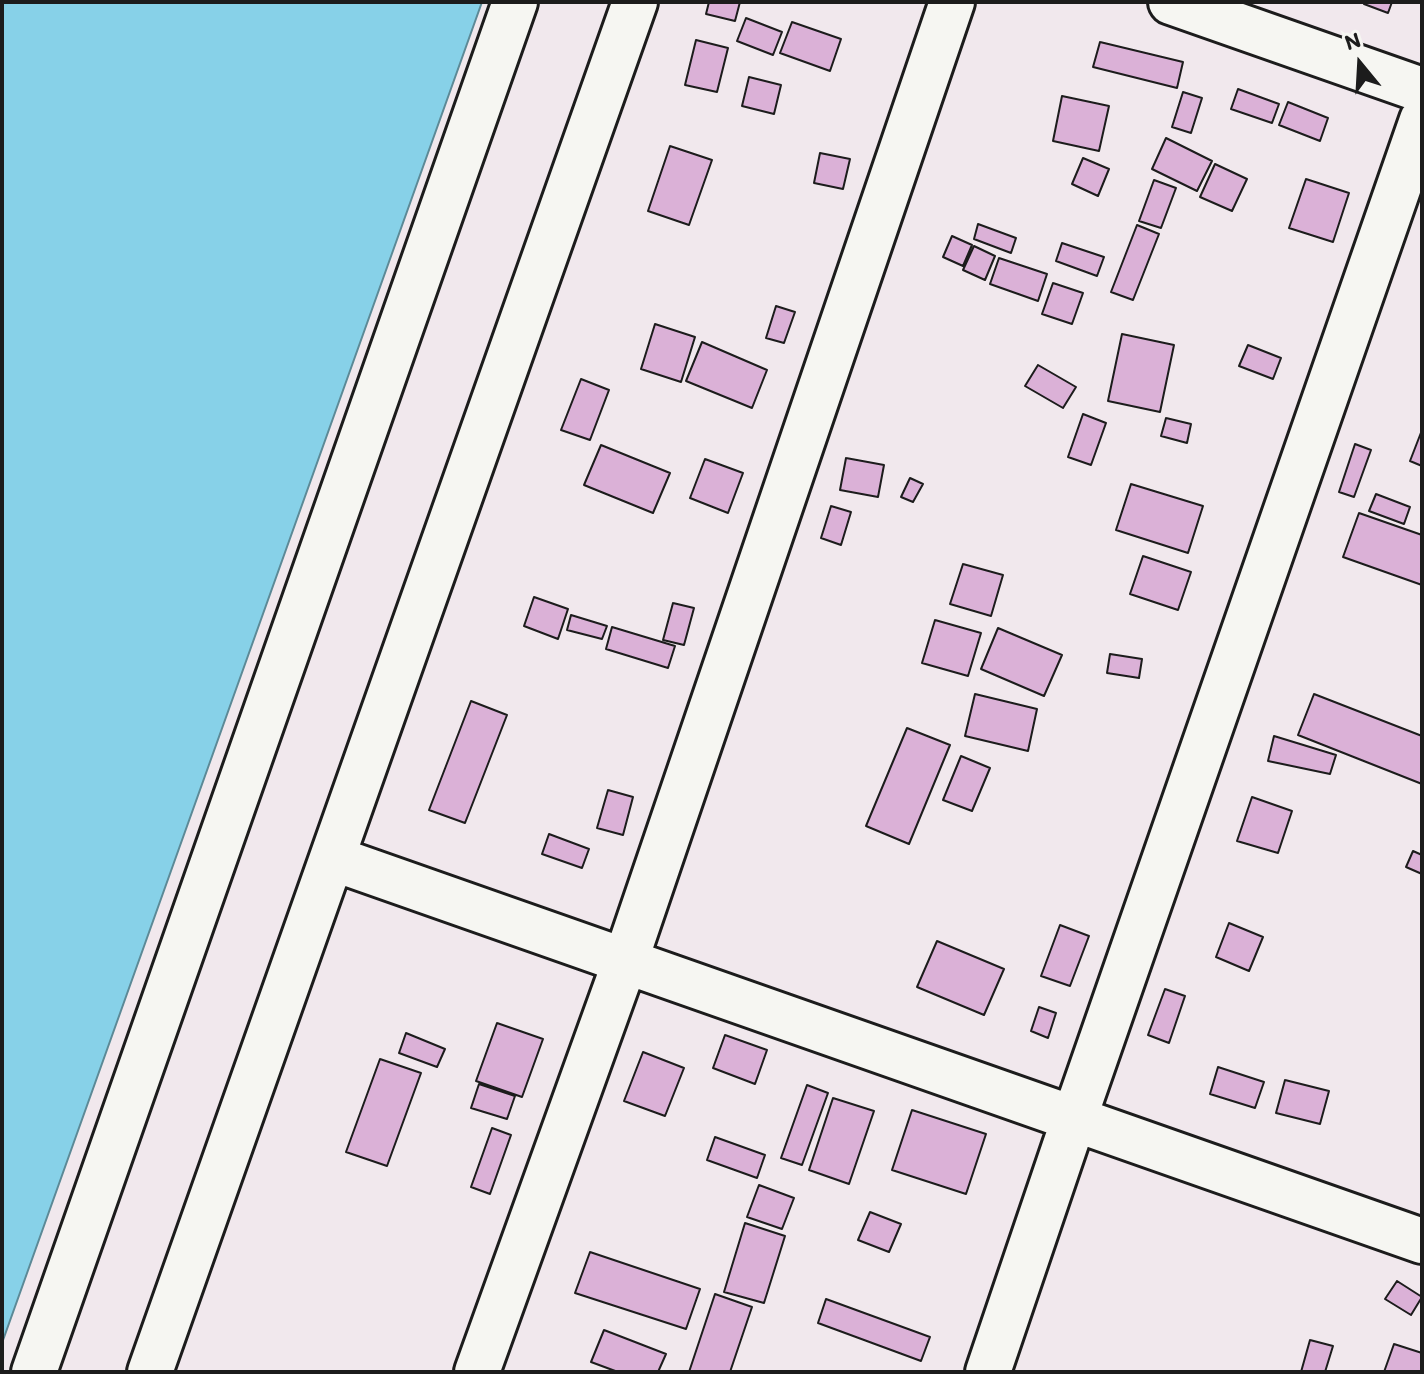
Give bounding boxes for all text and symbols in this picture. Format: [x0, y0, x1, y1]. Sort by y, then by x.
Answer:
north arrow [1320, 24, 1400, 104]
text: N [1341, 26, 1364, 56]

